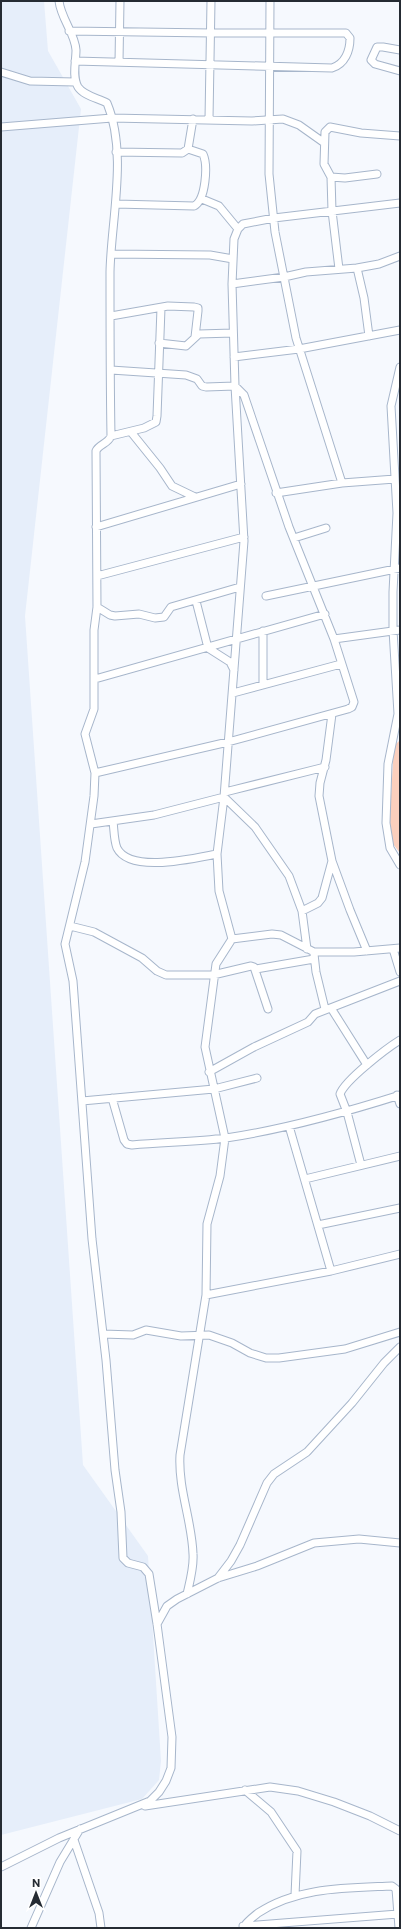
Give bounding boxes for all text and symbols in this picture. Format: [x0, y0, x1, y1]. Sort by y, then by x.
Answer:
north arrow [16, 1873, 56, 1913]
text: N [32, 1876, 40, 1889]

